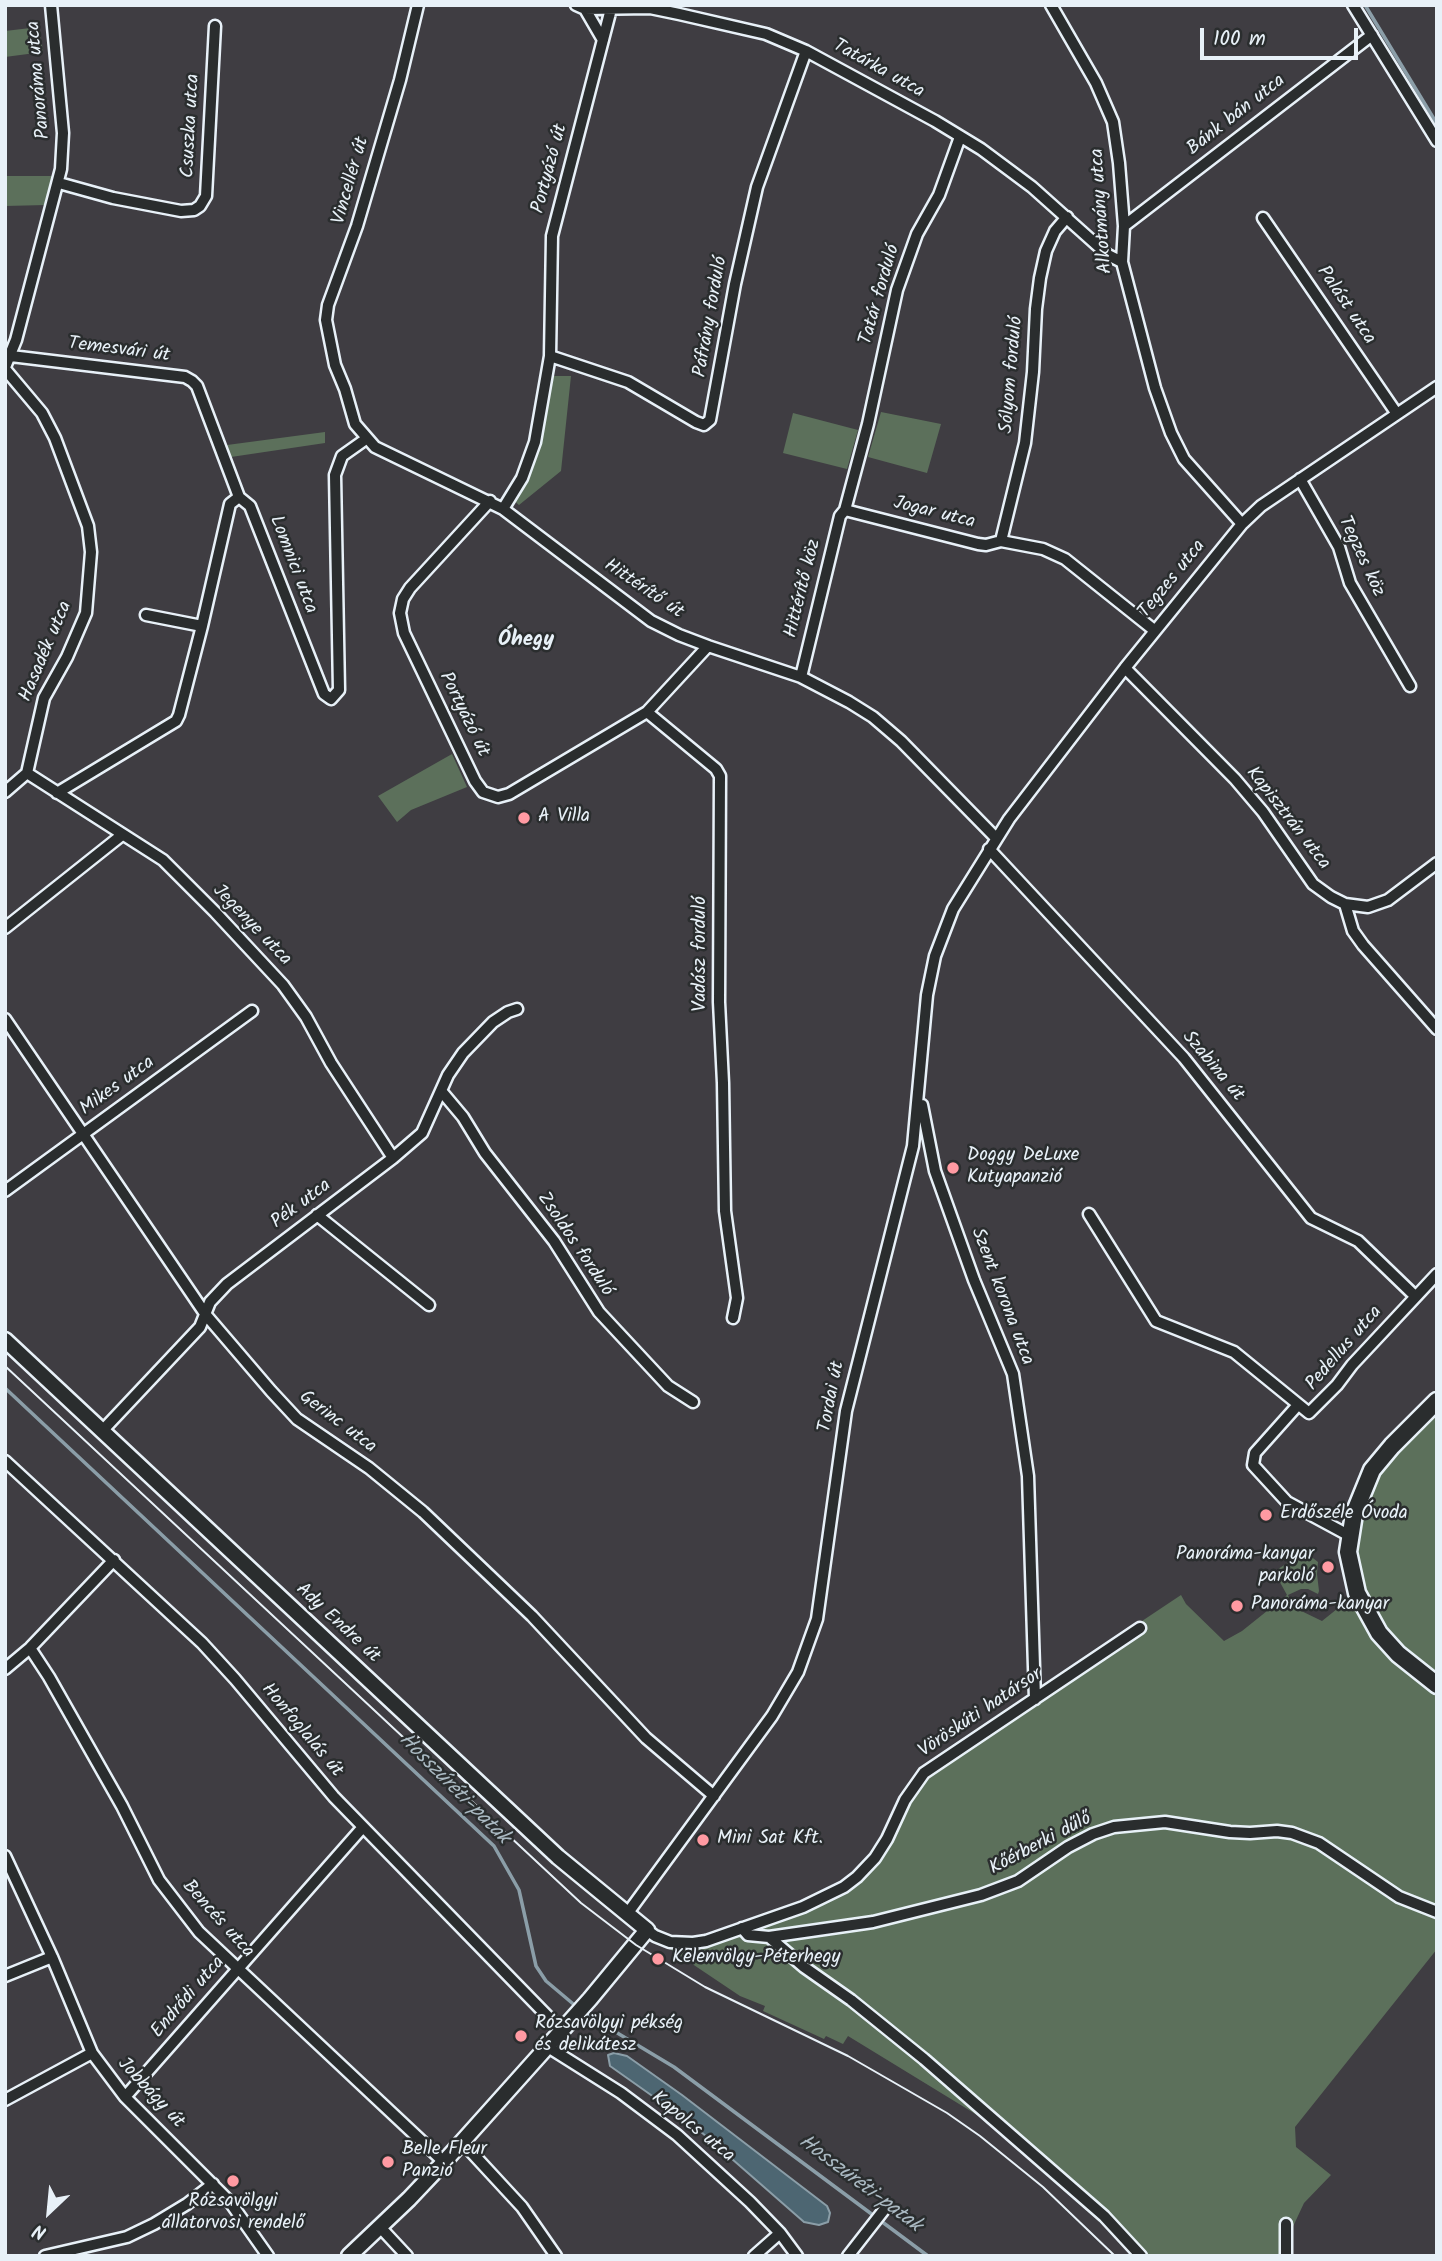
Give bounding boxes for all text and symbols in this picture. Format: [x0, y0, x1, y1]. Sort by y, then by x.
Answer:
scale bar [1204, 14, 1362, 58]
street label: Panoráma utca [23, 20, 57, 140]
text: 100 m [1213, 23, 1266, 56]
street label: Tatárka utca [828, 36, 928, 104]
street label: Bánk bán utca [1183, 71, 1291, 161]
street label: Csuszka utca [178, 73, 206, 179]
street label: Portyázó út [528, 122, 574, 216]
street label: Vincellér út [329, 135, 375, 227]
street label: Alkotmány utca [1087, 148, 1119, 274]
street label: Tatár forduló [856, 242, 906, 348]
street label: Páfrány forduló [690, 255, 734, 379]
street label: Palást utca [1310, 262, 1380, 350]
street label: Sólyom forduló [997, 315, 1029, 435]
street label: Temesvári út [67, 333, 171, 369]
street label: Jogar utca [891, 493, 977, 535]
street label: Lomnici utca [263, 513, 321, 617]
street label: Tegzes köz [1331, 513, 1389, 601]
street label: Tegzes utca [1134, 536, 1212, 624]
street label: Hittérítő köz [781, 537, 827, 641]
street label: Hittérítő út [599, 555, 687, 625]
street label: Hasadék utca [16, 598, 78, 706]
district label: Óhegy [498, 628, 554, 654]
street label: Portyázó út [433, 669, 493, 761]
street label: Kapisztrán utca [1240, 763, 1334, 875]
place label: A Villa [538, 807, 590, 829]
marker: A Villa [516, 810, 532, 826]
street label: Jegenye utca [207, 881, 295, 971]
street label: Vadász forduló [691, 896, 713, 1012]
street label: Szabina út [1176, 1027, 1248, 1107]
street label: Mikes utca [76, 1052, 160, 1122]
place label: Doggy DeLuxe Kutyapanzió [967, 1146, 1079, 1190]
marker: Doggy DeLuxe Kutyapanzió [945, 1160, 961, 1176]
street label: Pék utca [268, 1175, 336, 1235]
street label: Zsoldos forduló [531, 1189, 617, 1301]
street label: Szent korona utca [964, 1225, 1038, 1369]
street label: Pedellus utca [1302, 1302, 1388, 1396]
street label: Tordai út [815, 1359, 851, 1435]
street label: Gerinc utca [294, 1387, 380, 1459]
place label: Erdőszéle Óvoda [1280, 1504, 1408, 1526]
marker: Erdőszéle Óvoda [1258, 1507, 1274, 1523]
place label: Panoráma-kanyar parkoló [1176, 1545, 1314, 1589]
marker: Panoráma-kanyar parkoló [1320, 1559, 1336, 1575]
street label: Ady Endre út [290, 1579, 384, 1669]
place label: Panoráma-kanyar [1251, 1595, 1389, 1617]
marker: Panoráma-kanyar [1229, 1598, 1245, 1614]
street label: Vöröskúti határsor [915, 1664, 1047, 1764]
street label: Honfoglalás út [255, 1679, 347, 1783]
water label: Hosszúréti-patak [392, 1729, 514, 1851]
street label: Kőérberki dűlő [986, 1809, 1096, 1881]
place label: Mini Sat Kft. [717, 1829, 823, 1851]
marker: Mini Sat Kft. [695, 1832, 711, 1848]
street label: Bencés utca [176, 1876, 258, 1964]
place label: Kelenvölgy-Péterhegy [672, 1948, 841, 1970]
marker: Kelenvölgy-Péterhegy [650, 1951, 666, 1967]
street label: Endrődi utca [147, 1952, 231, 2044]
place label: Rózsavölgyi pékség és delikátesz [535, 2014, 683, 2058]
marker: Rózsavölgyi pékség és delikátesz [513, 2028, 529, 2044]
street label: Jobbágy út [112, 2054, 188, 2134]
street label: Kapolcs utca [646, 2088, 738, 2168]
water label: Hosszúréti-patak [793, 2131, 925, 2239]
place label: Belle Fleur Panzió [402, 2140, 487, 2184]
marker: Belle Fleur Panzió [380, 2154, 396, 2170]
marker: Rózsavölgyi állatorvosi rendelő [225, 2173, 241, 2189]
north arrow [14, 2177, 84, 2247]
place label: Rózsavölgyi állatorvosi rendelő [162, 2192, 304, 2236]
text: N [28, 2215, 52, 2247]

